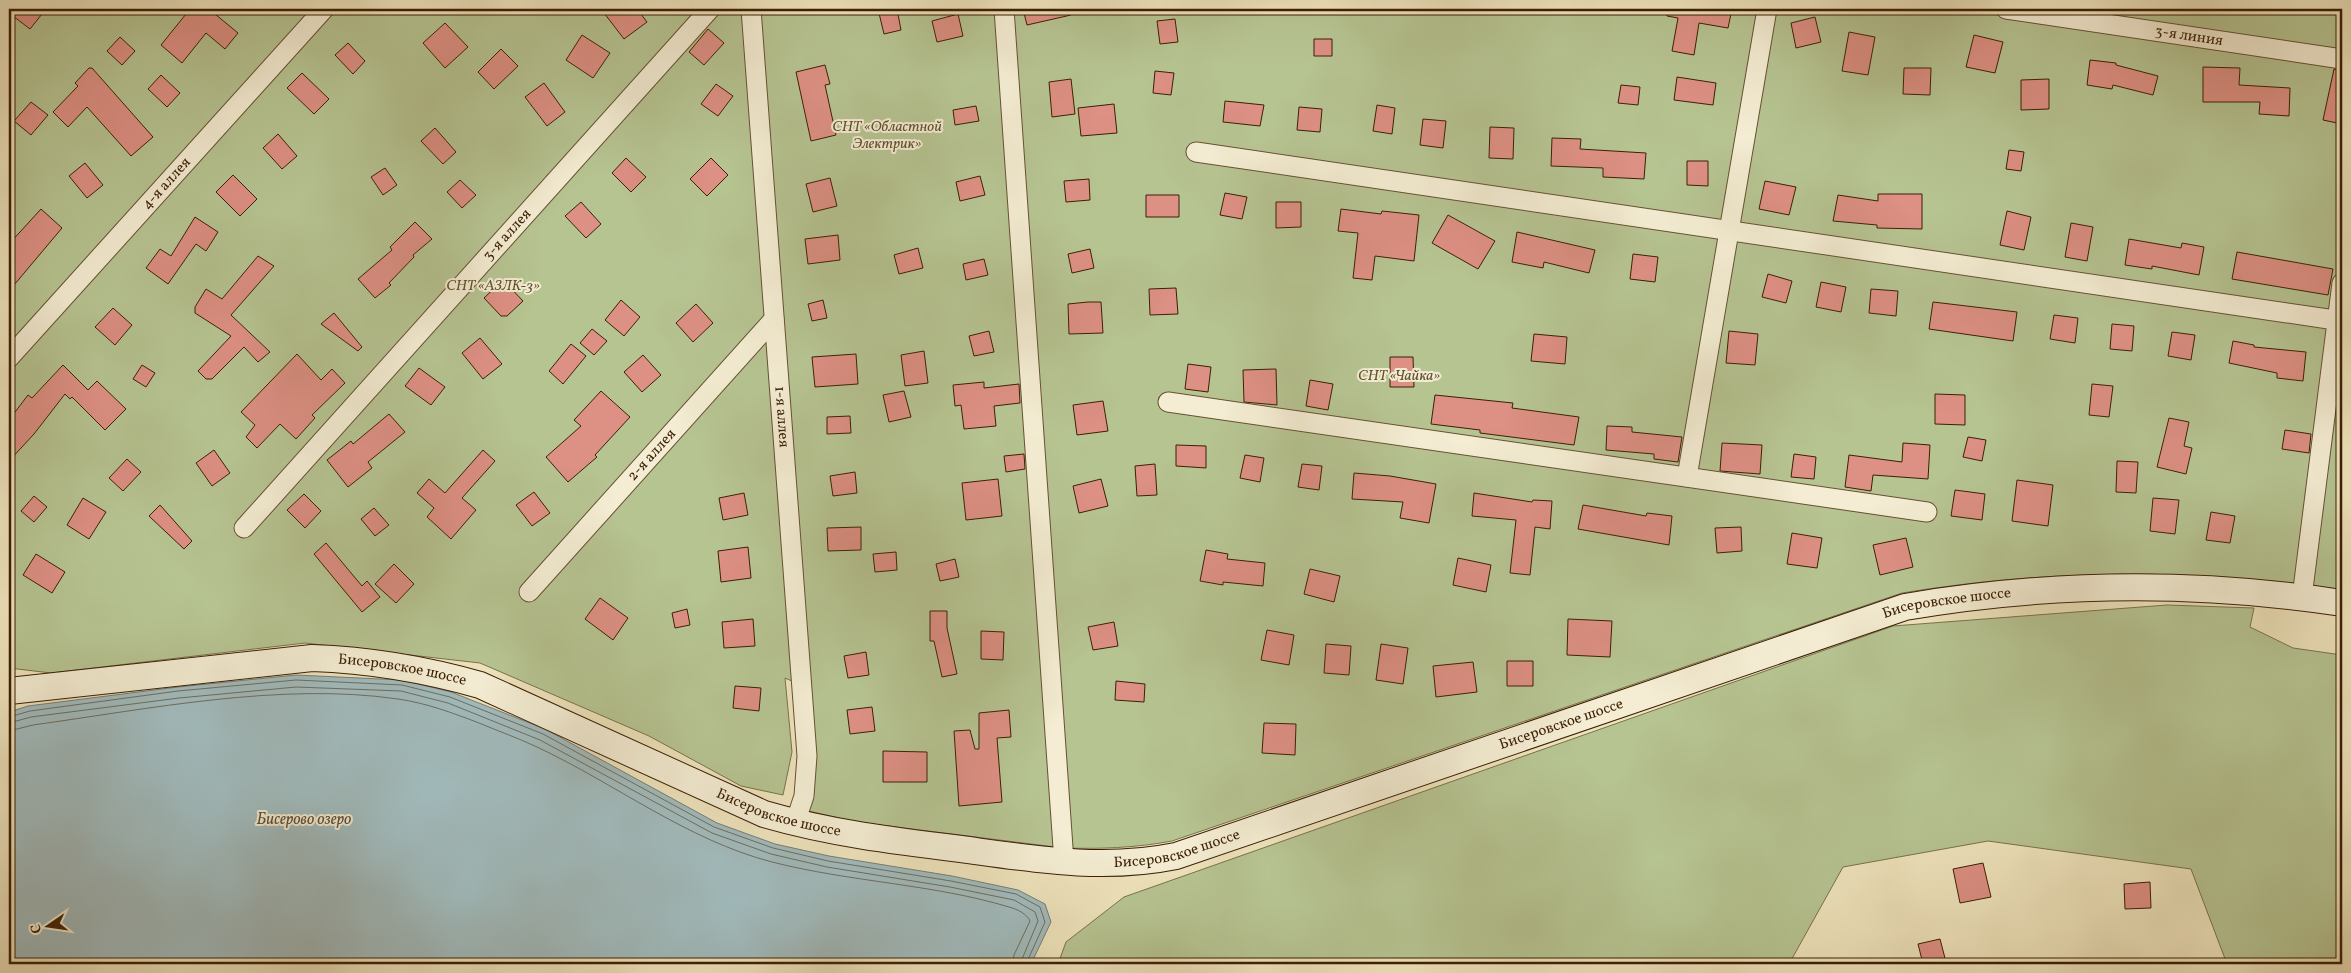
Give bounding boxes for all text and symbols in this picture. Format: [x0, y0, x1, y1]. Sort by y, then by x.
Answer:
street label: 3-я линия [2154, 21, 2224, 52]
park label: СНТ «Областной Электрик» [832, 117, 942, 155]
street label: 4-я аллея [137, 153, 196, 214]
street label: 3-я аллея [478, 204, 536, 266]
park label: СНТ «АЗЛК-3» [446, 276, 540, 297]
park label: СНТ «Чайка» [1358, 366, 1440, 387]
street label: 1-я аллея [769, 385, 794, 448]
street label: 2-я аллея [623, 424, 681, 486]
street label: Бисеровское шоссе [1880, 583, 2012, 624]
street label: Бисеровское шоссе [337, 649, 469, 691]
street label: Бисеровское шоссе [1496, 693, 1626, 755]
street label: Бисеровское шоссе [713, 783, 843, 842]
water label: Бисерово озеро [257, 809, 352, 831]
street label: Бисеровское шоссе [1113, 824, 1243, 873]
north arrow [22, 900, 72, 950]
text: С [27, 922, 47, 935]

